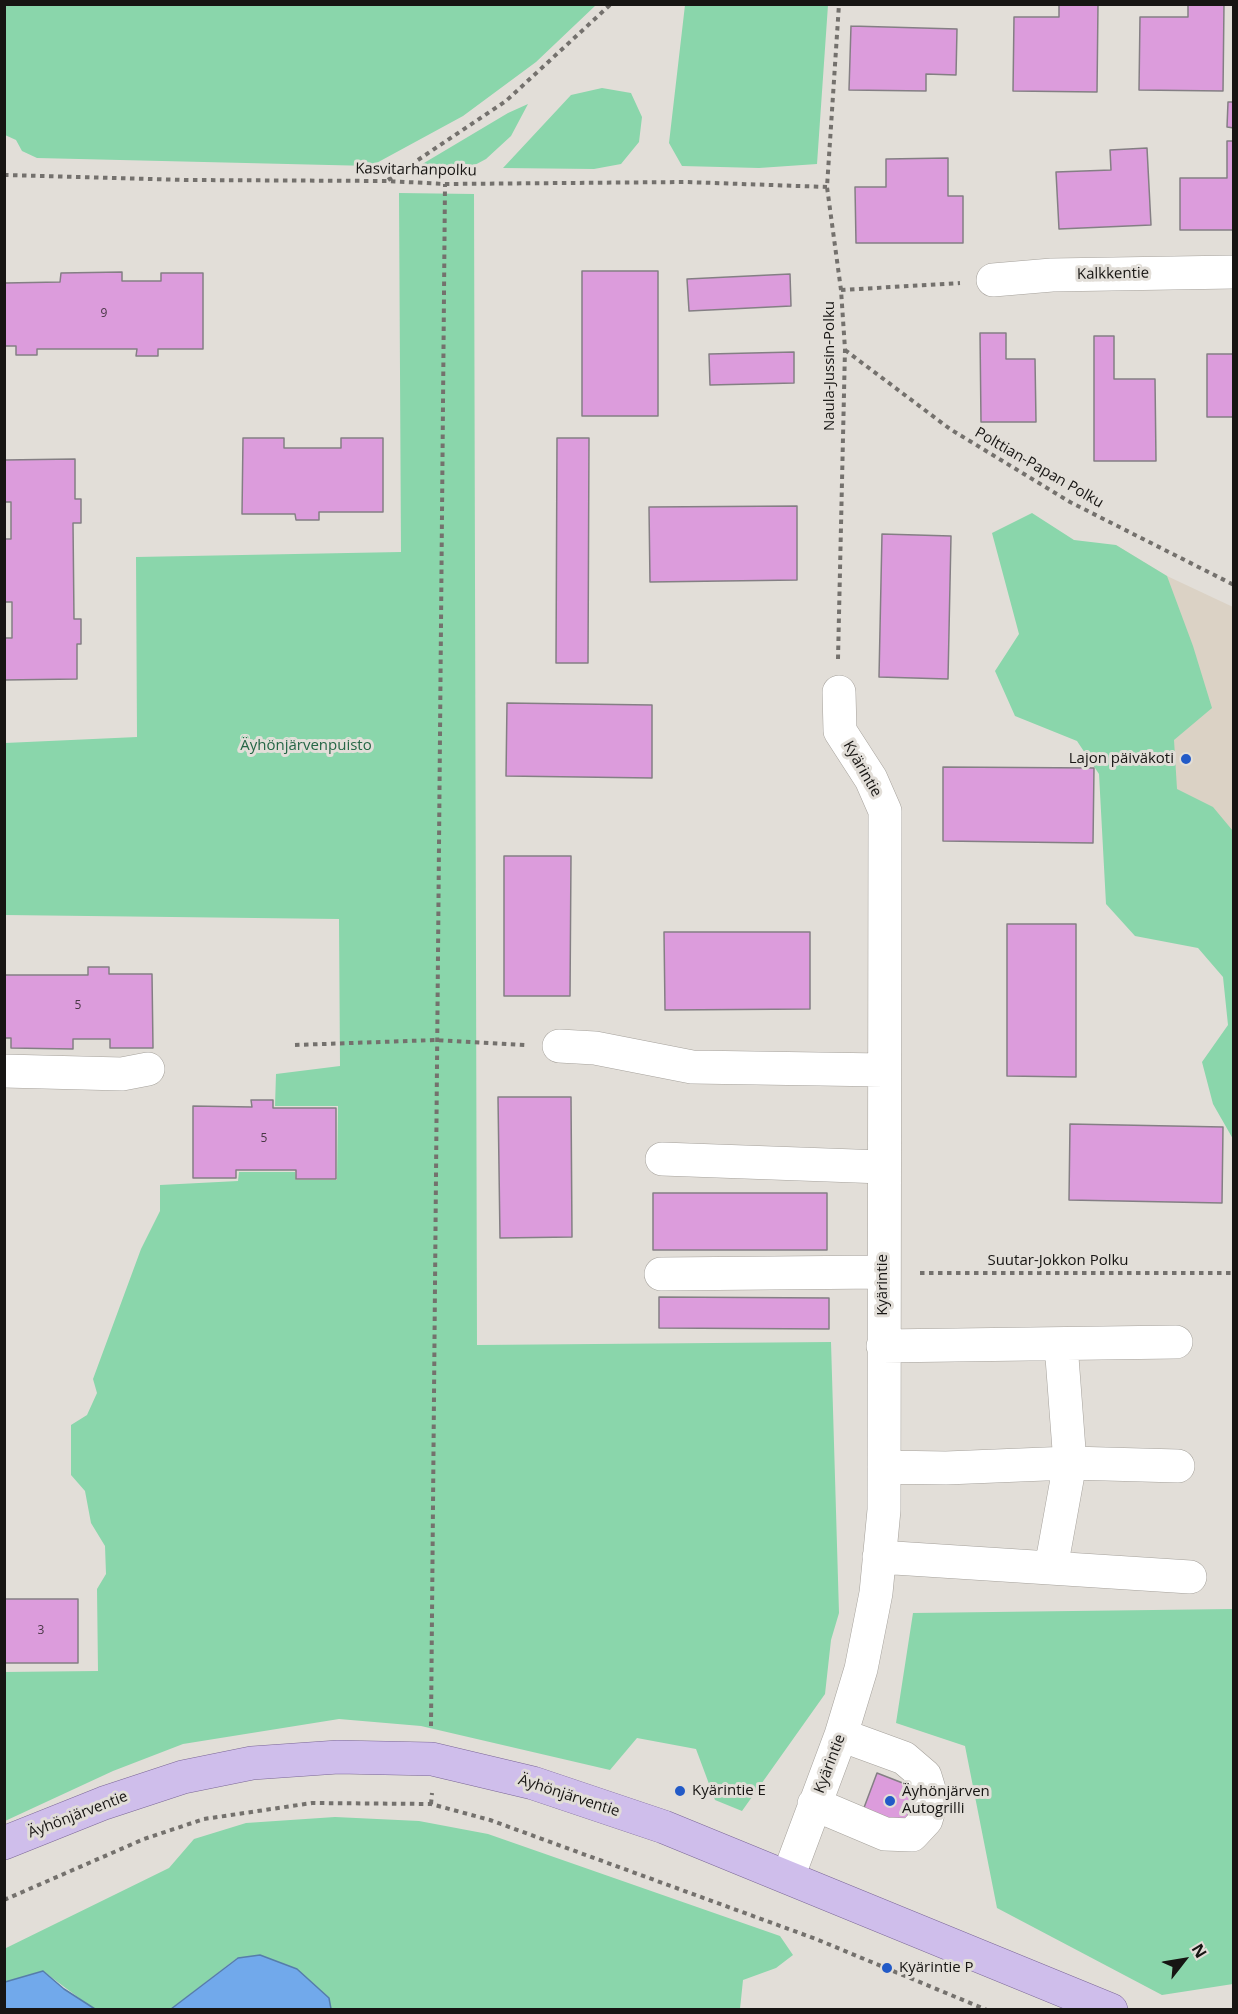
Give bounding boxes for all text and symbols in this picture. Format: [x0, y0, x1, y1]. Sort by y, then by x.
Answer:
street label: Kasvitarhanpolku [355, 160, 477, 180]
street label: Kalkkentie [1077, 264, 1149, 284]
street label: Naula-Jussin-Polku [821, 301, 839, 431]
house number: 9 [101, 307, 107, 321]
street label: Polttian-Papan Polku [971, 424, 1107, 512]
park label: Äyhönjärvenpuisto [240, 737, 372, 755]
street label: Kyärintie [839, 738, 885, 800]
place label: Lajon päiväkoti [1069, 750, 1174, 768]
marker: Lajon päiväkoti [1179, 752, 1193, 766]
house number: 5 [75, 999, 81, 1013]
house number: 5 [261, 1132, 267, 1146]
street label: Suutar-Jokkon Polku [987, 1252, 1129, 1270]
street label: Kyärintie [874, 1254, 892, 1316]
house number: 3 [38, 1624, 44, 1638]
street label: Kyärintie [811, 1732, 849, 1796]
street label: Äyhönjärventie [516, 1771, 622, 1821]
place label: Kyärintie E [692, 1782, 766, 1800]
place label: Äyhönjärven Autogrilli [902, 1783, 990, 1818]
marker: Kyärintie E [673, 1784, 687, 1798]
street label: Äyhönjärventie [26, 1788, 130, 1842]
marker: Äyhönjärven Autogrilli [883, 1794, 897, 1808]
north arrow [1154, 1930, 1214, 1990]
text: N [1187, 1939, 1212, 1962]
place label: Kyärintie P [899, 1959, 974, 1977]
marker: Kyärintie P [880, 1961, 894, 1975]

